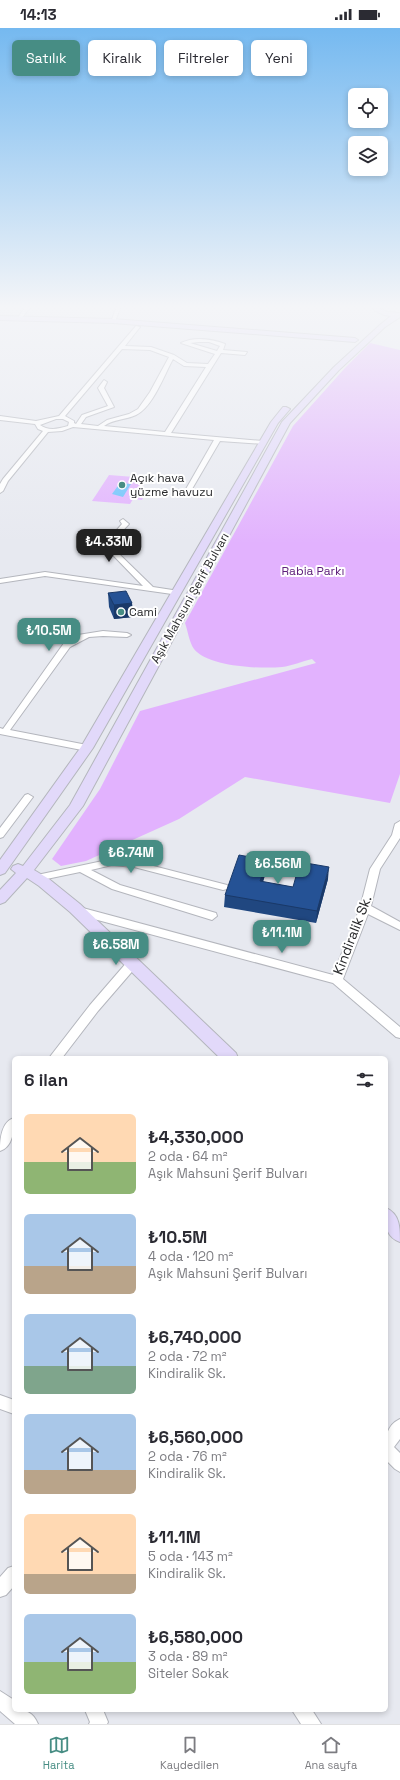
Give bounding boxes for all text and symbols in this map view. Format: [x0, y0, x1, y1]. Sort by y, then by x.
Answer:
text: 14:13 [20, 5, 57, 24]
chip: Satılık [12, 40, 80, 76]
chip: Kiralık [88, 40, 156, 76]
chip: Filtreler [164, 40, 243, 76]
chip: Yeni [251, 40, 307, 76]
map controls [348, 88, 388, 176]
button: locate [348, 88, 388, 128]
button: layers [348, 136, 388, 176]
place label: Açık hava yüzme havuzu [130, 470, 213, 500]
marker: Açık hava yüzme havuzu [117, 480, 127, 490]
pin: ₺4.33M [76, 529, 142, 563]
street label: Aşık Mahsuni Şerif Bulvarı [147, 530, 233, 666]
text: ₺4.33M [85, 533, 133, 550]
park label: Rabia Parkı [281, 563, 345, 579]
place label: Cami [129, 604, 157, 620]
marker: Cami [116, 607, 126, 617]
pin: ₺10.5M [16, 618, 82, 652]
text: ₺10.5M [26, 622, 72, 639]
pin: ₺6.74M [98, 840, 164, 874]
text: ₺6.74M [108, 844, 154, 861]
pin: ₺6.56M [245, 851, 311, 885]
text: ₺6.56M [254, 855, 302, 872]
street label: Kindiralik Sk. [329, 893, 375, 977]
pin: ₺11.1M [249, 920, 315, 954]
text: ₺11.1M [262, 924, 302, 941]
pin: ₺6.58M [83, 932, 149, 966]
text: ₺6.58M [93, 936, 139, 953]
text: 6 ilan [24, 1069, 68, 1091]
icon: filters [354, 1069, 376, 1091]
text: ₺4,330,000 [148, 1126, 244, 1148]
icon: home [56, 1130, 104, 1178]
text: 2 oda · 64 m² [148, 1148, 228, 1165]
text: Aşık Mahsuni Şerif Bulvarı [148, 1165, 307, 1182]
text: ₺10.5M [148, 1226, 207, 1248]
icon: home [56, 1230, 104, 1278]
text: 4 oda · 120 m² [148, 1248, 233, 1265]
text: Aşık Mahsuni Şerif Bulvarı [148, 1265, 307, 1282]
text: ₺6,740,000 [148, 1326, 242, 1348]
icon: home [56, 1330, 104, 1378]
text: 2 oda · 72 m² [148, 1348, 227, 1365]
text: Kindiralik Sk. [148, 1365, 226, 1382]
text: ₺6,560,000 [148, 1426, 243, 1448]
icon: home [56, 1430, 104, 1478]
text: 2 oda · 76 m² [148, 1448, 227, 1465]
text: Kindiralik Sk. [148, 1465, 226, 1482]
text: ₺11.1M [148, 1526, 201, 1548]
icon: home [56, 1530, 104, 1578]
text: 5 oda · 143 m² [148, 1548, 233, 1565]
text: Kindiralik Sk. [148, 1565, 226, 1582]
text: ₺6,580,000 [148, 1626, 243, 1648]
icon: home [56, 1630, 104, 1678]
text: 3 oda · 89 m² [148, 1648, 228, 1665]
text: Siteler Sokak [148, 1665, 229, 1682]
tab: Harita [43, 1734, 75, 1772]
tab: Kaydedilen [160, 1734, 219, 1772]
tab: Ana sayfa [305, 1734, 357, 1772]

